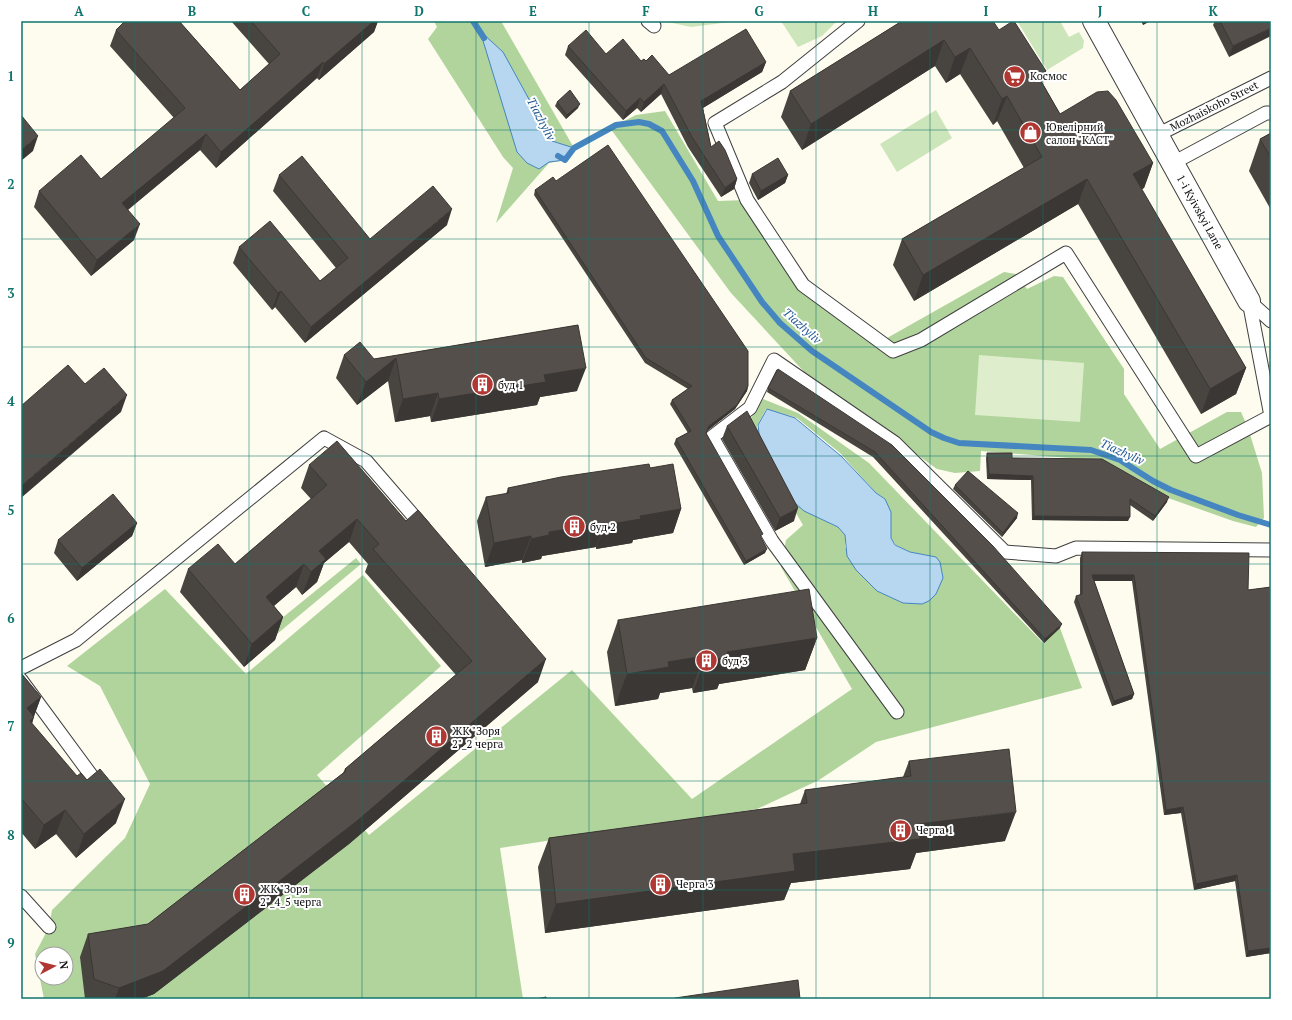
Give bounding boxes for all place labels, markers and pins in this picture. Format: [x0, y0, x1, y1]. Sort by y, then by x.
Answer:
supermarket icon: Космос [1001, 63, 1027, 89]
place label: Космос [1030, 69, 1067, 83]
shop icon: Ювелірний салон "КАСТ" [1018, 120, 1044, 146]
place label: Ювелірний салон "КАСТ" [1046, 120, 1113, 147]
building icon: буд 1 [470, 372, 496, 398]
place label: буд 1 [498, 378, 524, 392]
building icon: буд 2 [562, 514, 588, 540]
place label: буд 2 [590, 520, 616, 534]
building icon: буд 3 [693, 648, 719, 674]
place label: буд 3 [722, 654, 748, 668]
building icon: ЖК "Зоря 2"_2 черга [424, 724, 450, 750]
place label: ЖК "Зоря 2"_2 черга [452, 724, 504, 751]
building icon: Черга 1 [887, 817, 913, 843]
place label: Черга 1 [916, 823, 954, 837]
building icon: Черга 3 [648, 871, 674, 897]
place label: Черга 3 [676, 877, 714, 891]
building icon: ЖК "Зоря 2"_4_5 черга [231, 882, 257, 908]
place label: ЖК "Зоря 2"_4_5 черга [260, 882, 322, 909]

